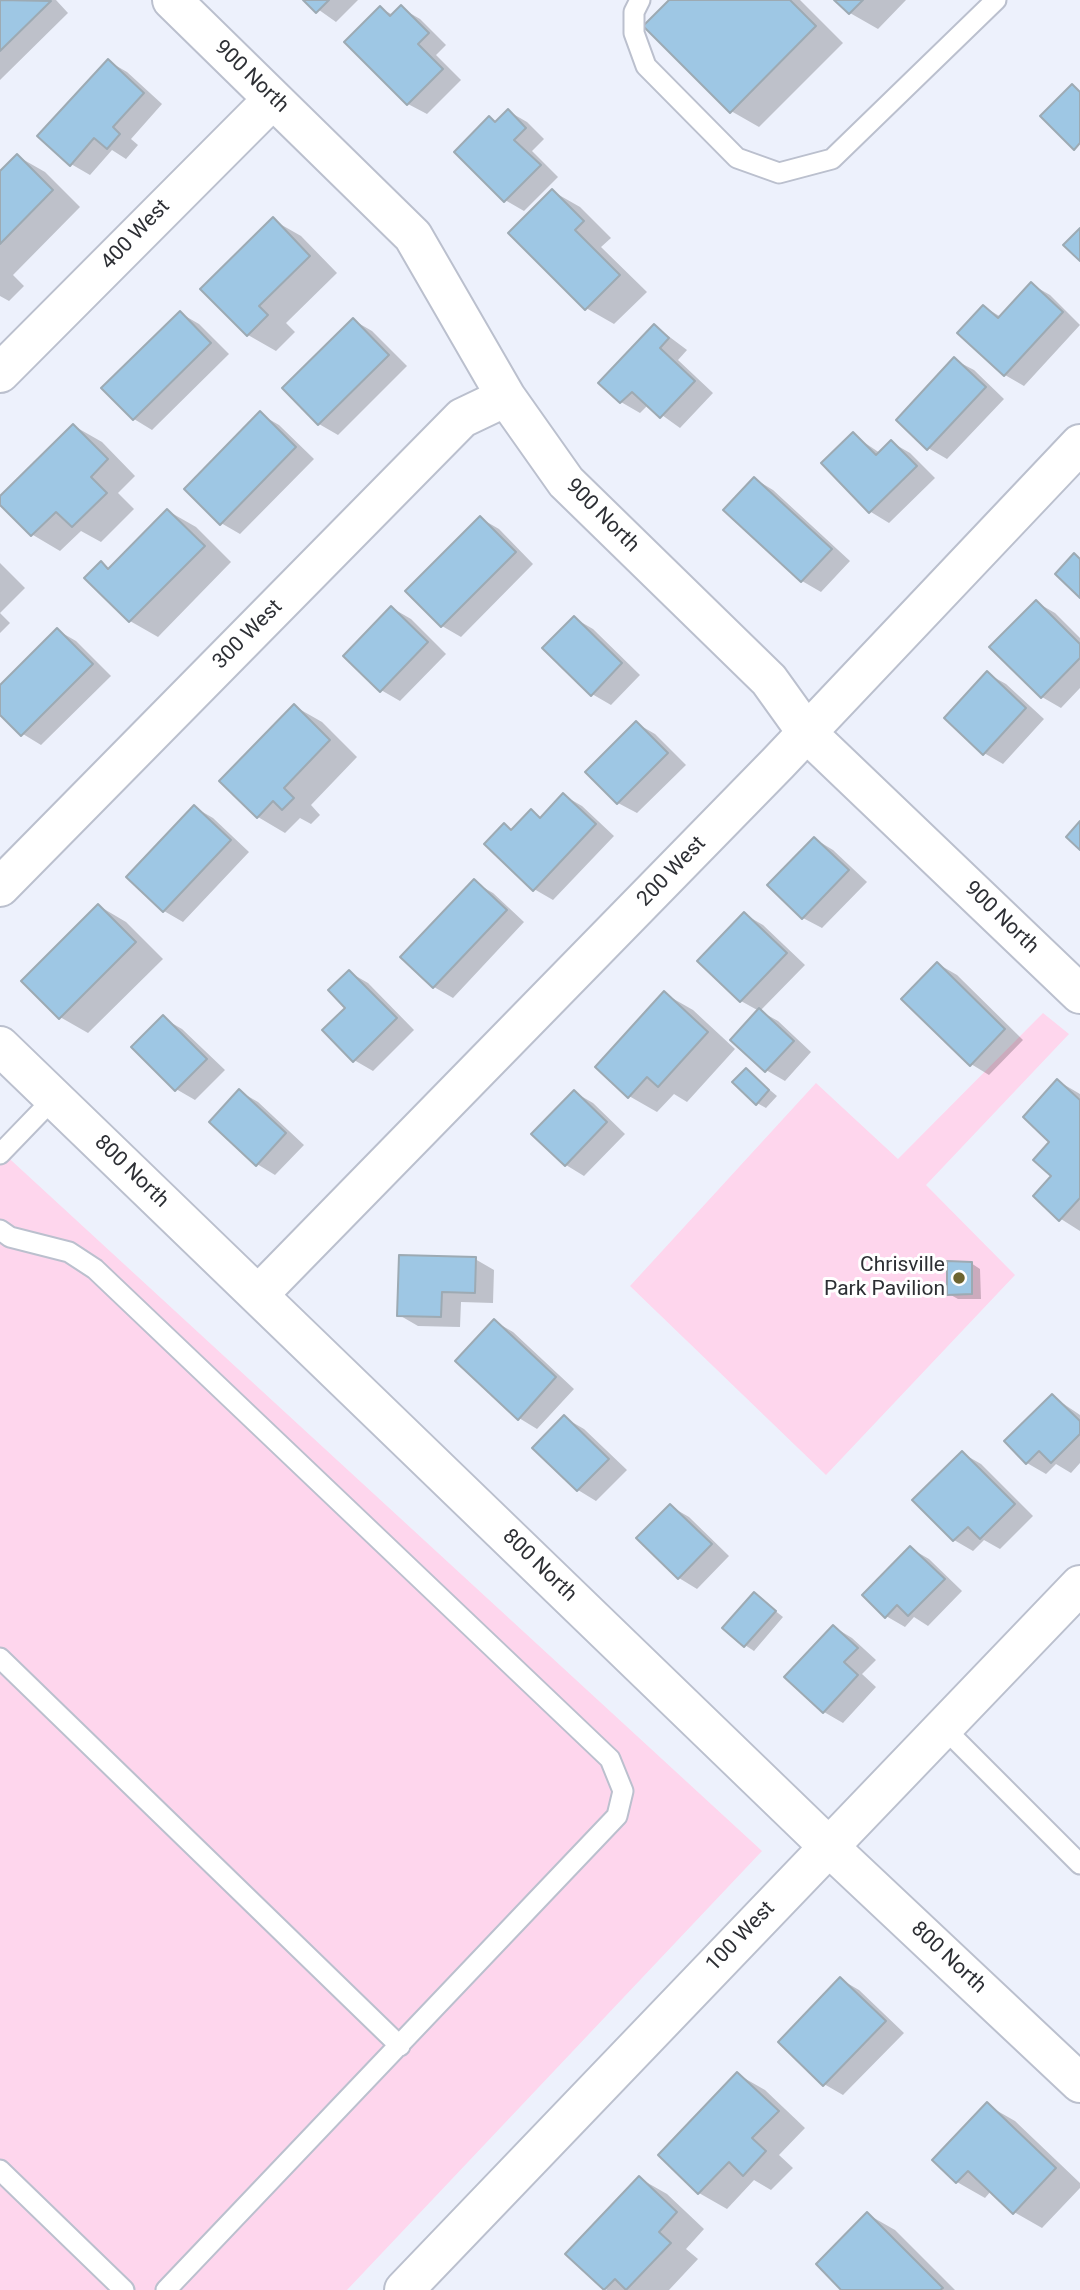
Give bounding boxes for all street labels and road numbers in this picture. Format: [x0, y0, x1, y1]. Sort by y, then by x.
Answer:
street label: 900 North [209, 35, 293, 119]
street label: 400 West [96, 195, 176, 275]
street label: 900 North [560, 474, 644, 558]
street label: 300 West [208, 595, 288, 675]
street label: 200 West [632, 832, 712, 912]
street label: 900 North [959, 876, 1043, 960]
street label: 800 North [89, 1130, 173, 1214]
street label: 800 North [497, 1524, 581, 1608]
street label: 100 West [701, 1897, 781, 1977]
street label: 800 North [905, 1917, 991, 1999]

